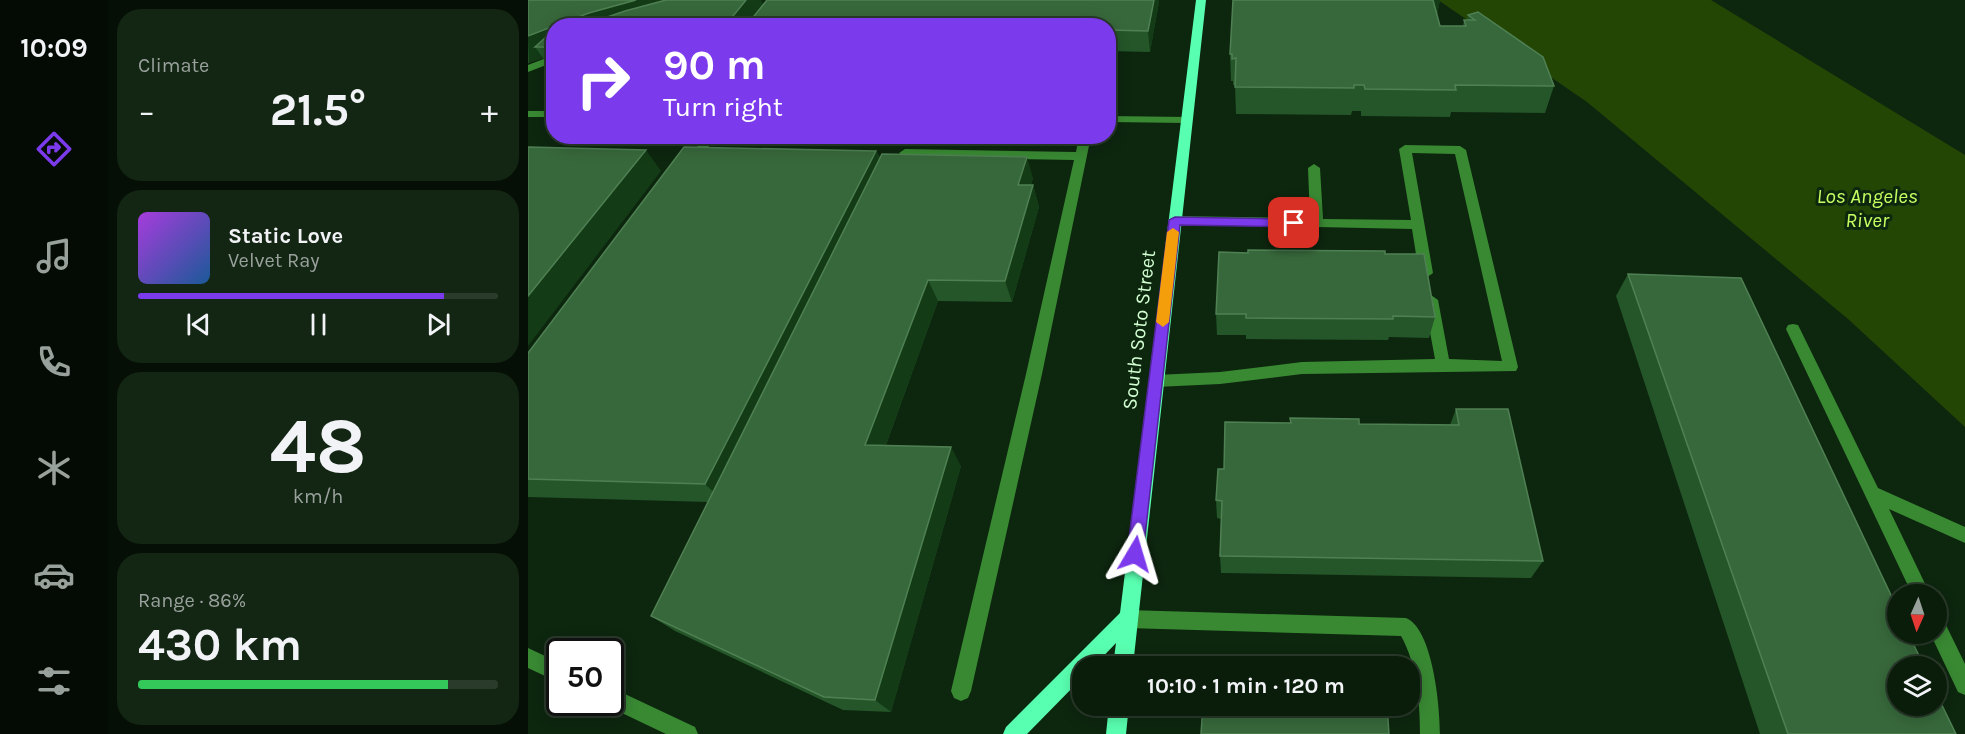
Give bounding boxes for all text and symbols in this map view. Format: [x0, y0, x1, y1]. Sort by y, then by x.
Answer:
text: 10:09 [20, 32, 88, 64]
text: 90 m [663, 40, 766, 90]
icon: right [564, 42, 642, 120]
text: Climate [138, 54, 209, 77]
text: 21.5° [270, 84, 366, 136]
text: Turn right [663, 91, 783, 123]
text: − [138, 92, 155, 130]
text: + [481, 92, 498, 130]
icon: directions [33, 128, 75, 170]
water label: Los Angeles River [1816, 184, 1918, 232]
pin [1268, 197, 1319, 248]
icon: arrive [1277, 206, 1310, 239]
text: Static Love [228, 223, 343, 249]
icon: music [33, 235, 75, 277]
street label: South Soto Street [1118, 248, 1160, 411]
text: Velvet Ray [228, 249, 320, 272]
icon: previous [182, 308, 215, 341]
icon: pause [302, 308, 335, 341]
icon: next [422, 308, 455, 341]
icon: phone [33, 341, 75, 383]
text: 48 [270, 400, 366, 492]
icon: climate [33, 447, 75, 489]
text: km/h [293, 485, 343, 508]
position arrow [1103, 522, 1167, 586]
icon: car [33, 554, 75, 596]
north arrow [1887, 584, 1947, 644]
map controls [1887, 584, 1947, 716]
text: Range · 86% [138, 589, 246, 612]
text: 430 km [138, 619, 302, 671]
speed limit sign: 50 [546, 638, 624, 716]
button: layers [1887, 656, 1947, 716]
icon: filters [33, 660, 75, 702]
text: 10:10 · 1 min · 120 m [1147, 673, 1345, 699]

